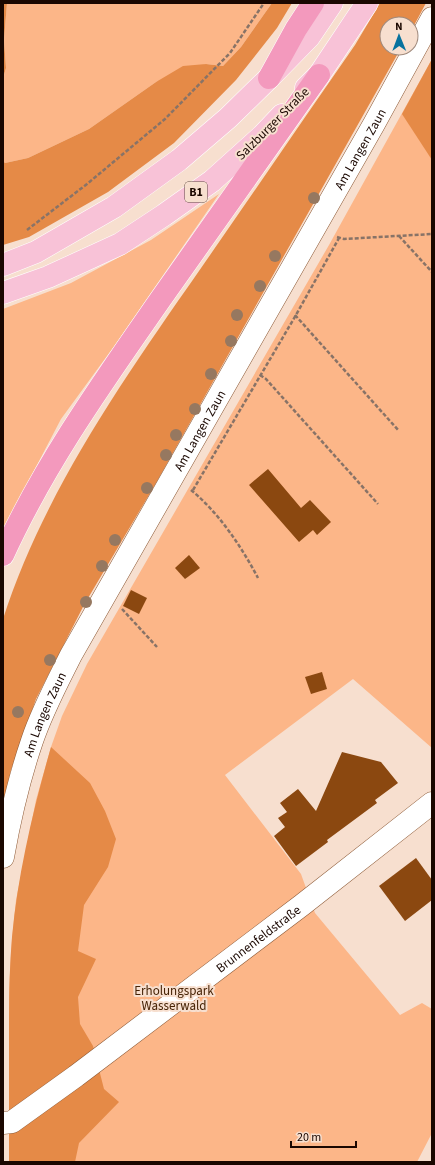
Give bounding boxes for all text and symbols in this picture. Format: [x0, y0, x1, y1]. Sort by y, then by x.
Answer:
north arrow [379, 16, 419, 56]
text: N [395, 19, 403, 34]
street label: Salzburger Straße [232, 83, 313, 164]
street label: Am Langen Zaun [330, 105, 391, 193]
road number: B1 [185, 182, 207, 202]
street label: Am Langen Zaun [170, 387, 230, 475]
street label: Am Langen Zaun [19, 669, 71, 759]
street label: Brunnenfeldstraße [212, 901, 305, 977]
park label: Erholungspark Wasserwald [134, 982, 214, 1015]
scale bar [291, 1123, 356, 1149]
text: 20 m [297, 1129, 321, 1146]

